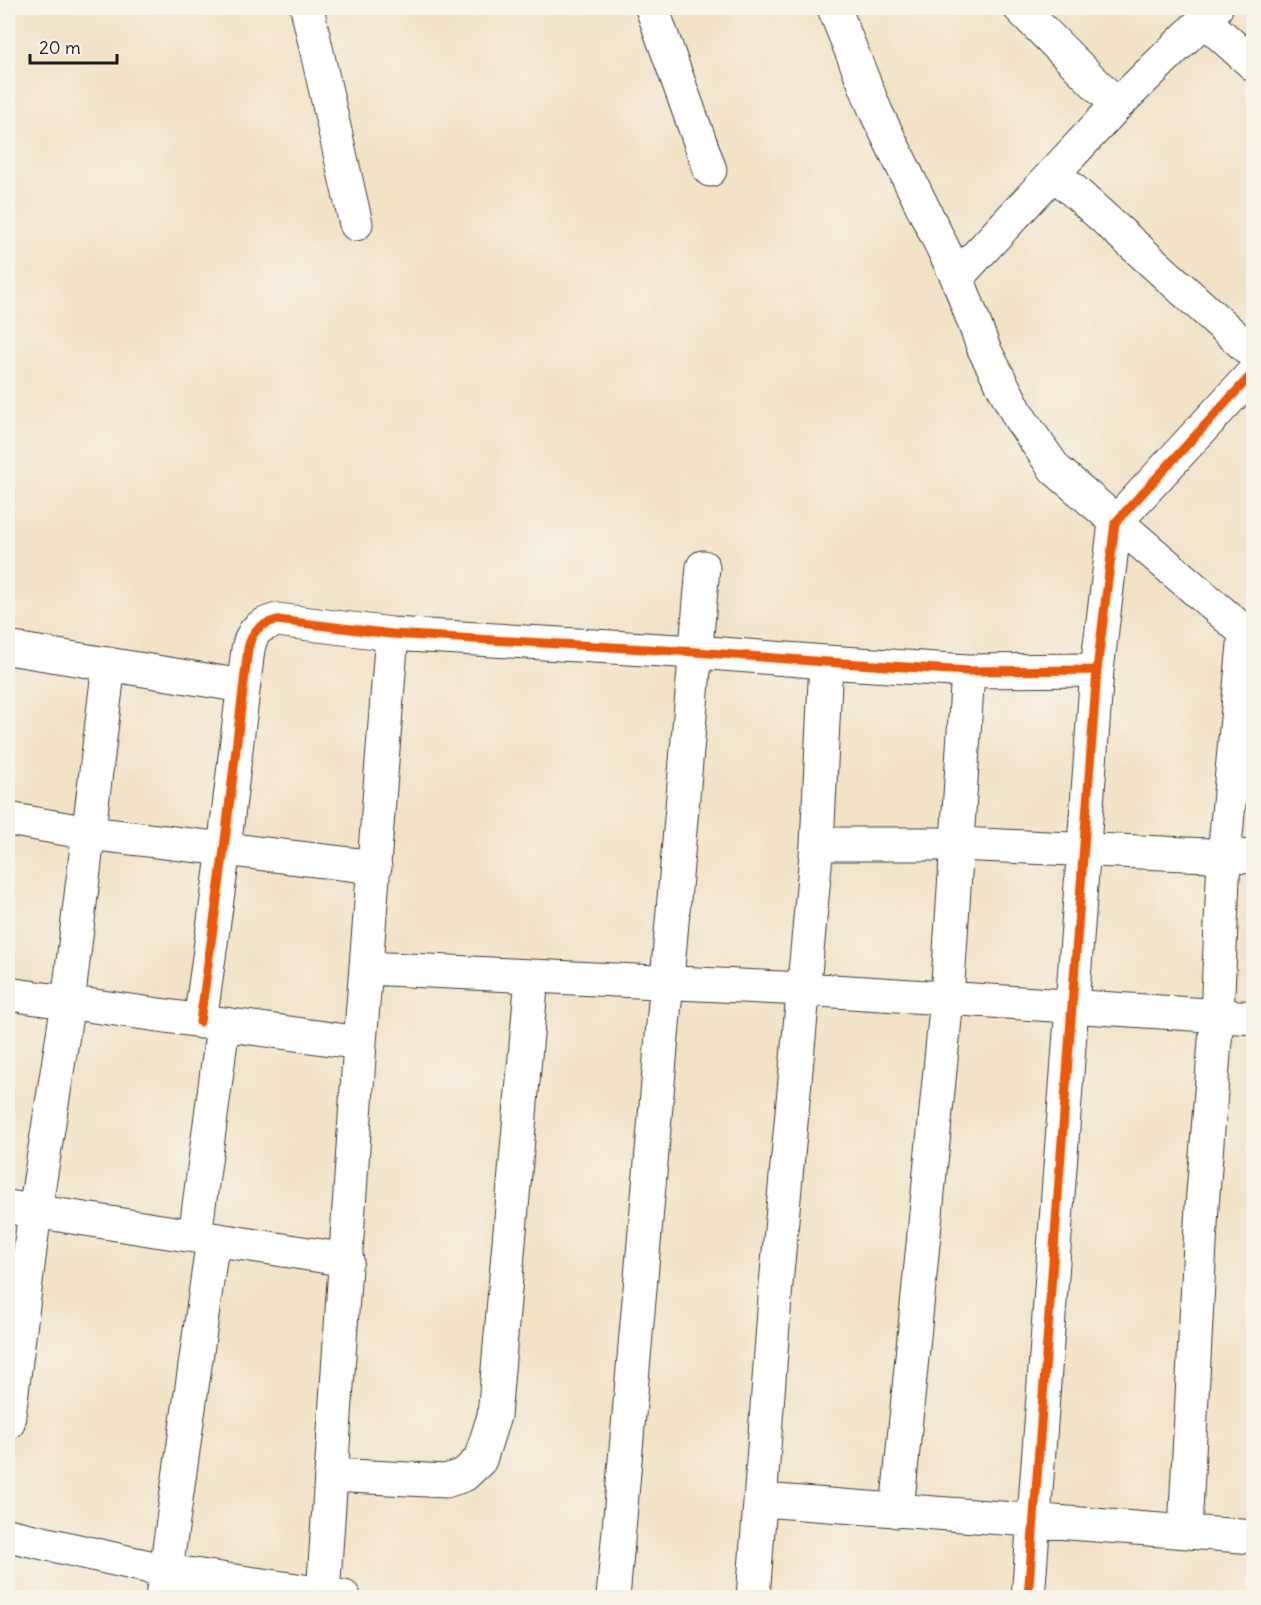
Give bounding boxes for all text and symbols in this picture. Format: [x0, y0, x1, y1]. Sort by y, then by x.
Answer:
scale bar [30, 27, 117, 65]
text: 20 m [39, 36, 81, 59]

